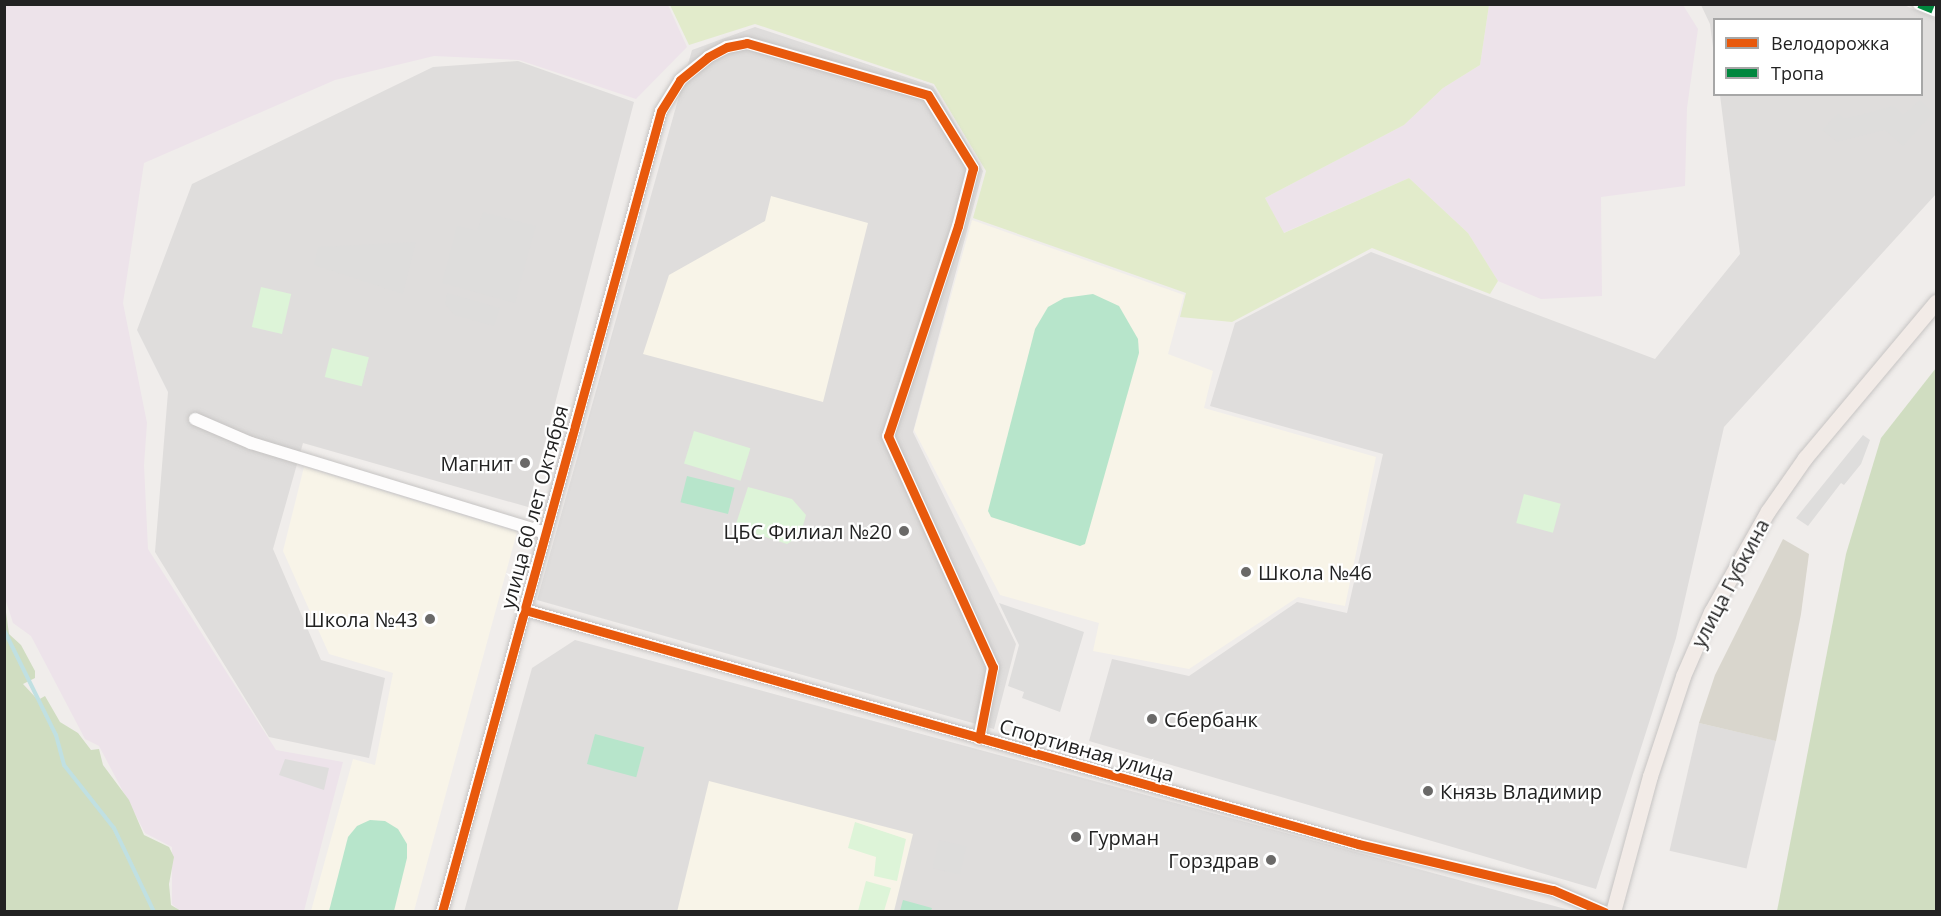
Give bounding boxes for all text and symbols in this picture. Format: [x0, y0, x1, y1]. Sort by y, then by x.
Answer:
legend [1713, 18, 1923, 96]
text: Велодорожка [1771, 31, 1889, 55]
text: Тропа [1771, 61, 1824, 85]
street label: улица 60 лет Октября [495, 403, 573, 611]
place label: Магнит [440, 451, 513, 475]
marker: Магнит [518, 456, 532, 470]
street label: улица Губкина [1686, 515, 1774, 651]
place label: ЦБС Филиал №20 [723, 519, 892, 543]
marker: ЦБС Филиал №20 [897, 524, 911, 538]
place label: Школа №46 [1258, 560, 1372, 584]
marker: Школа №46 [1239, 565, 1253, 579]
place label: Школа №43 [304, 607, 418, 631]
marker: Школа №43 [423, 612, 437, 626]
place label: Сбербанк [1164, 707, 1258, 731]
marker: Сбербанк [1145, 712, 1159, 726]
street label: Спортивная улица [997, 714, 1177, 786]
place label: Князь Владимир [1440, 779, 1602, 803]
marker: Князь Владимир [1421, 784, 1435, 798]
place label: Гурман [1088, 825, 1159, 849]
marker: Гурман [1069, 830, 1083, 844]
place label: Горздрав [1168, 848, 1259, 872]
marker: Горздрав [1264, 853, 1278, 867]

